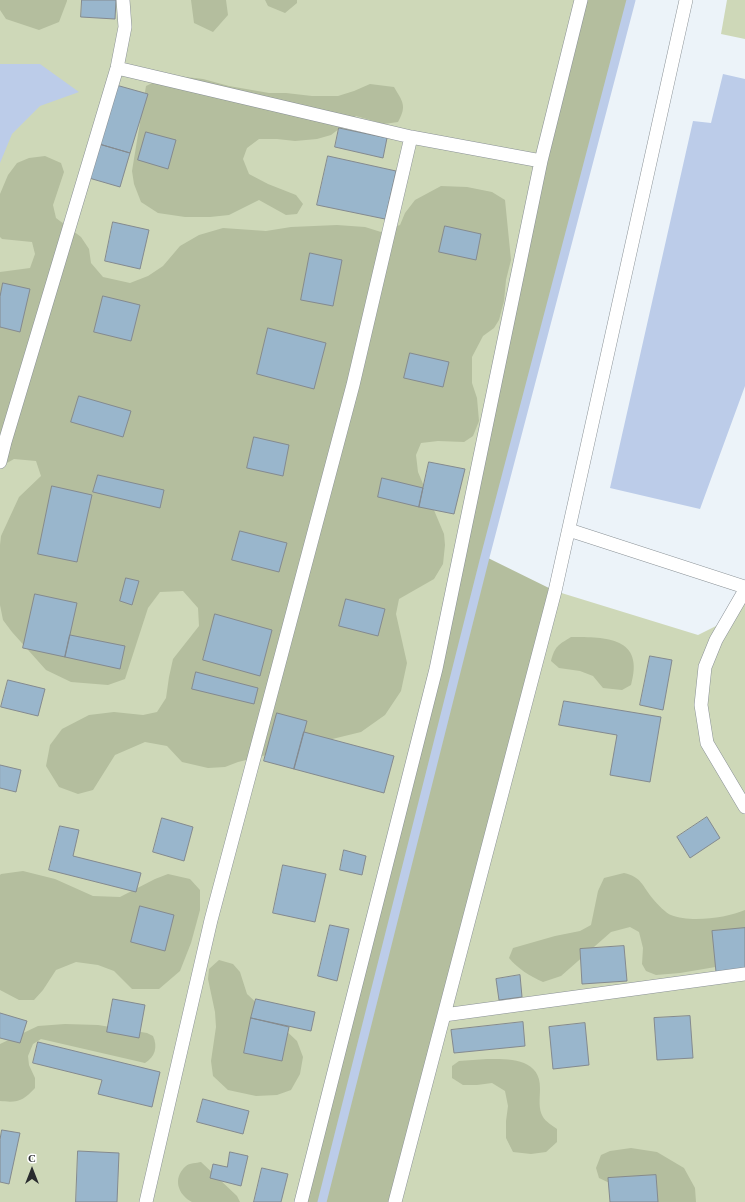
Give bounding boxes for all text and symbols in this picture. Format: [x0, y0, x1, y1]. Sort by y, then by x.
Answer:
north arrow [12, 1150, 52, 1190]
text: С [28, 1152, 36, 1164]

